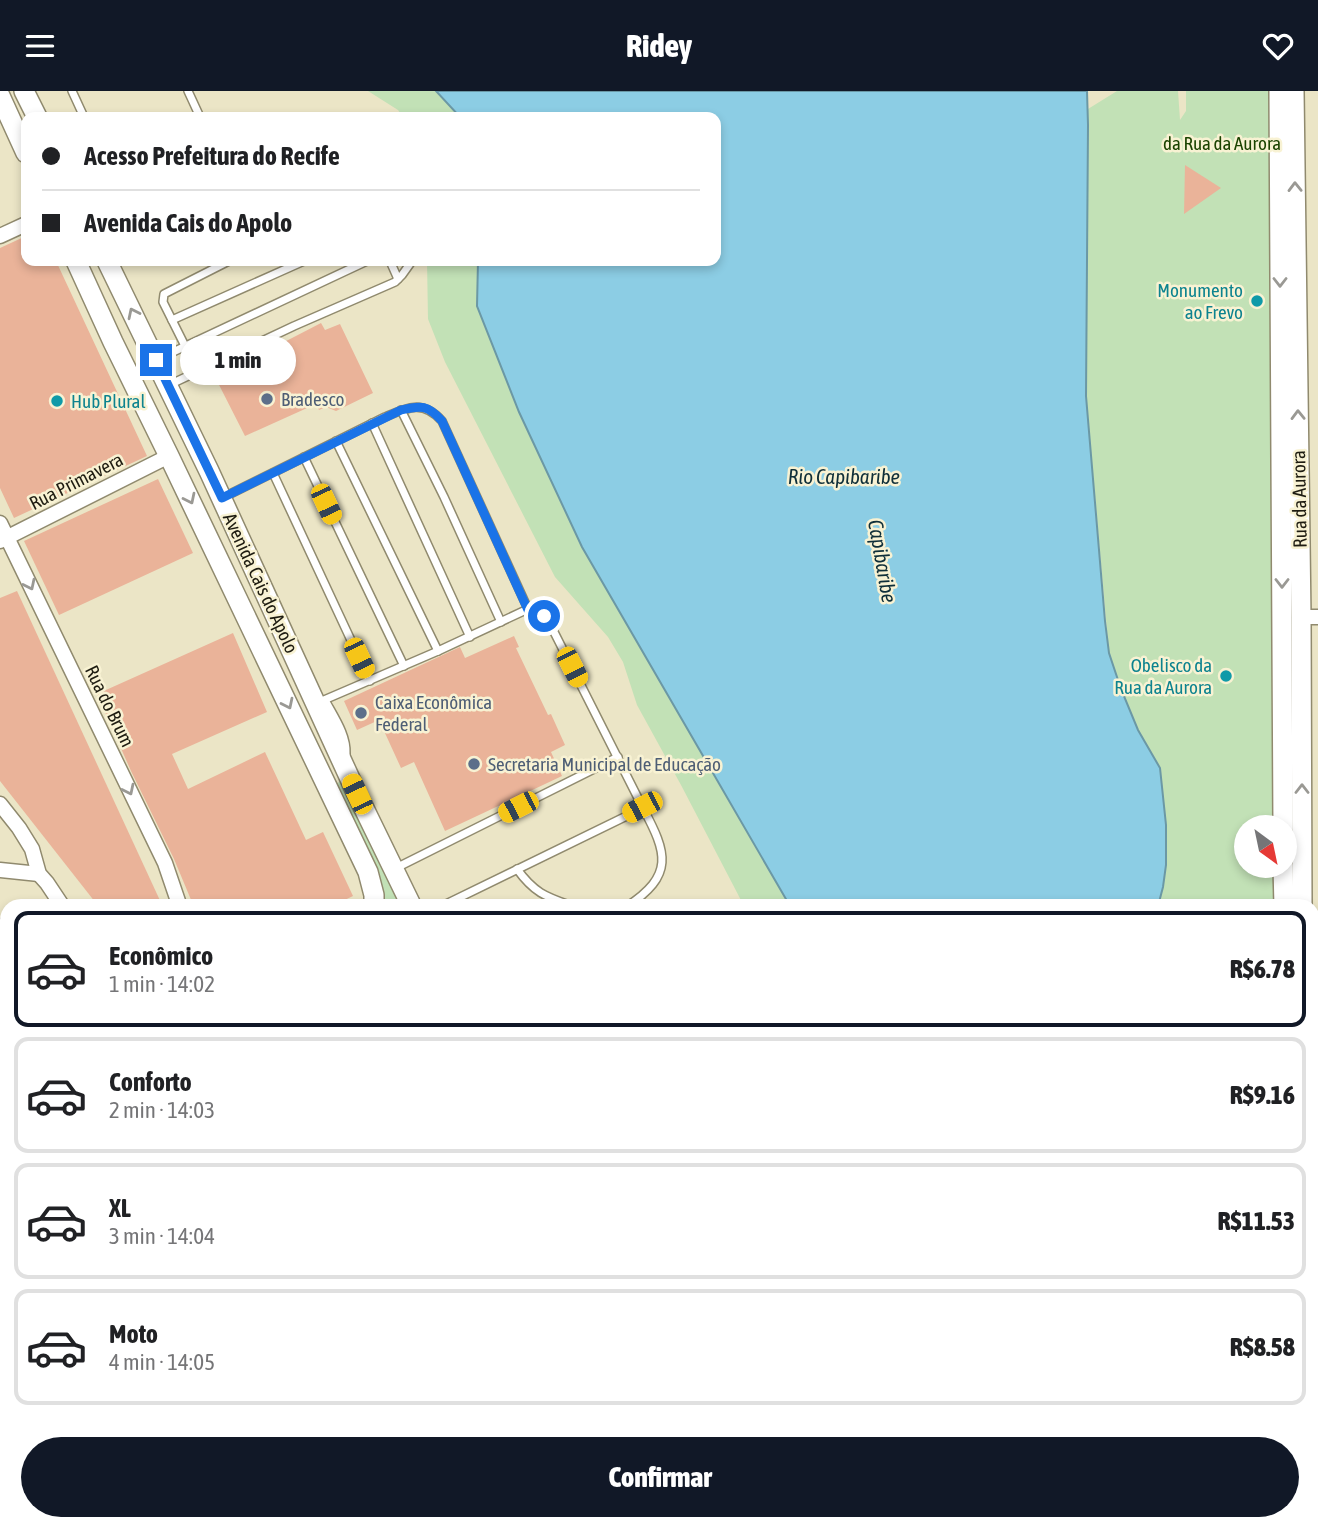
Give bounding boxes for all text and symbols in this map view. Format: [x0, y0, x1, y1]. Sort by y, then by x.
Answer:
icon: menu [21, 27, 59, 65]
text: Ridey [626, 27, 692, 64]
icon: heart [1259, 27, 1297, 65]
park label: da Rua da Aurora [1163, 132, 1281, 154]
text: Acesso Prefeitura do Recife [84, 141, 340, 171]
one-way arrow [1288, 182, 1303, 193]
text: Avenida Cais do Apolo [84, 208, 292, 238]
one-way arrow [1273, 276, 1288, 287]
place label: Monumento ao Frevo [1157, 279, 1243, 323]
marker: Monumento ao Frevo [1249, 293, 1265, 309]
one-way arrow [127, 308, 141, 320]
callout: 1 min [180, 335, 296, 385]
route end [140, 344, 172, 376]
text: 1 min [215, 347, 261, 373]
place label: Bradesco [281, 388, 344, 410]
place label: Hub Plural [71, 390, 145, 412]
marker: Bradesco [259, 391, 275, 407]
marker: Hub Plural [49, 393, 65, 409]
one-way arrow [1291, 409, 1306, 420]
street label: Rua Primavera [25, 448, 127, 514]
street label: Rua da Aurora [1287, 450, 1311, 548]
water label: Rio Capibaribe [788, 464, 900, 488]
car [308, 481, 345, 527]
one-way arrow [181, 492, 195, 504]
street label: Avenida Cais do Apolo [219, 509, 303, 657]
water label: Capibaribe [864, 517, 902, 605]
one-way arrow [21, 578, 35, 590]
one-way arrow [1274, 578, 1290, 588]
route start [528, 600, 560, 632]
car [341, 635, 378, 681]
car [554, 644, 591, 690]
place label: Obelisco da Rua da Aurora [1114, 654, 1212, 698]
street label: Rua do Brum [81, 662, 139, 750]
marker: Obelisco da Rua da Aurora [1218, 668, 1234, 684]
place label: Caixa Econômica Federal [375, 691, 492, 735]
one-way arrow [280, 697, 294, 709]
marker: Caixa Econômica Federal [353, 705, 369, 721]
place label: Secretaria Municipal de Educação [488, 753, 721, 775]
marker: Secretaria Municipal de Educação [466, 756, 482, 772]
car [339, 771, 376, 817]
one-way arrow [121, 783, 135, 795]
one-way arrow [1294, 784, 1310, 794]
car [495, 788, 542, 826]
car [619, 788, 666, 826]
north arrow [1234, 815, 1297, 879]
map controls [1234, 815, 1297, 878]
icon: car [25, 938, 88, 1001]
text: Econômico [109, 941, 213, 971]
text: R$6.78 [1230, 954, 1295, 984]
text: 1 min · 14:02 [109, 971, 215, 997]
icon: car [25, 1064, 88, 1127]
text: Conforto [109, 1067, 192, 1097]
text: R$9.16 [1230, 1080, 1295, 1110]
text: 2 min · 14:03 [109, 1097, 215, 1123]
icon: car [25, 1190, 88, 1253]
text: XL [109, 1193, 131, 1223]
text: R$11.53 [1218, 1206, 1295, 1236]
text: 3 min · 14:04 [109, 1223, 215, 1249]
icon: car [25, 1316, 88, 1379]
text: Moto [109, 1319, 158, 1349]
text: R$8.58 [1230, 1332, 1295, 1362]
text: 4 min · 14:05 [109, 1349, 215, 1375]
button: Confirmar [21, 1437, 1299, 1517]

